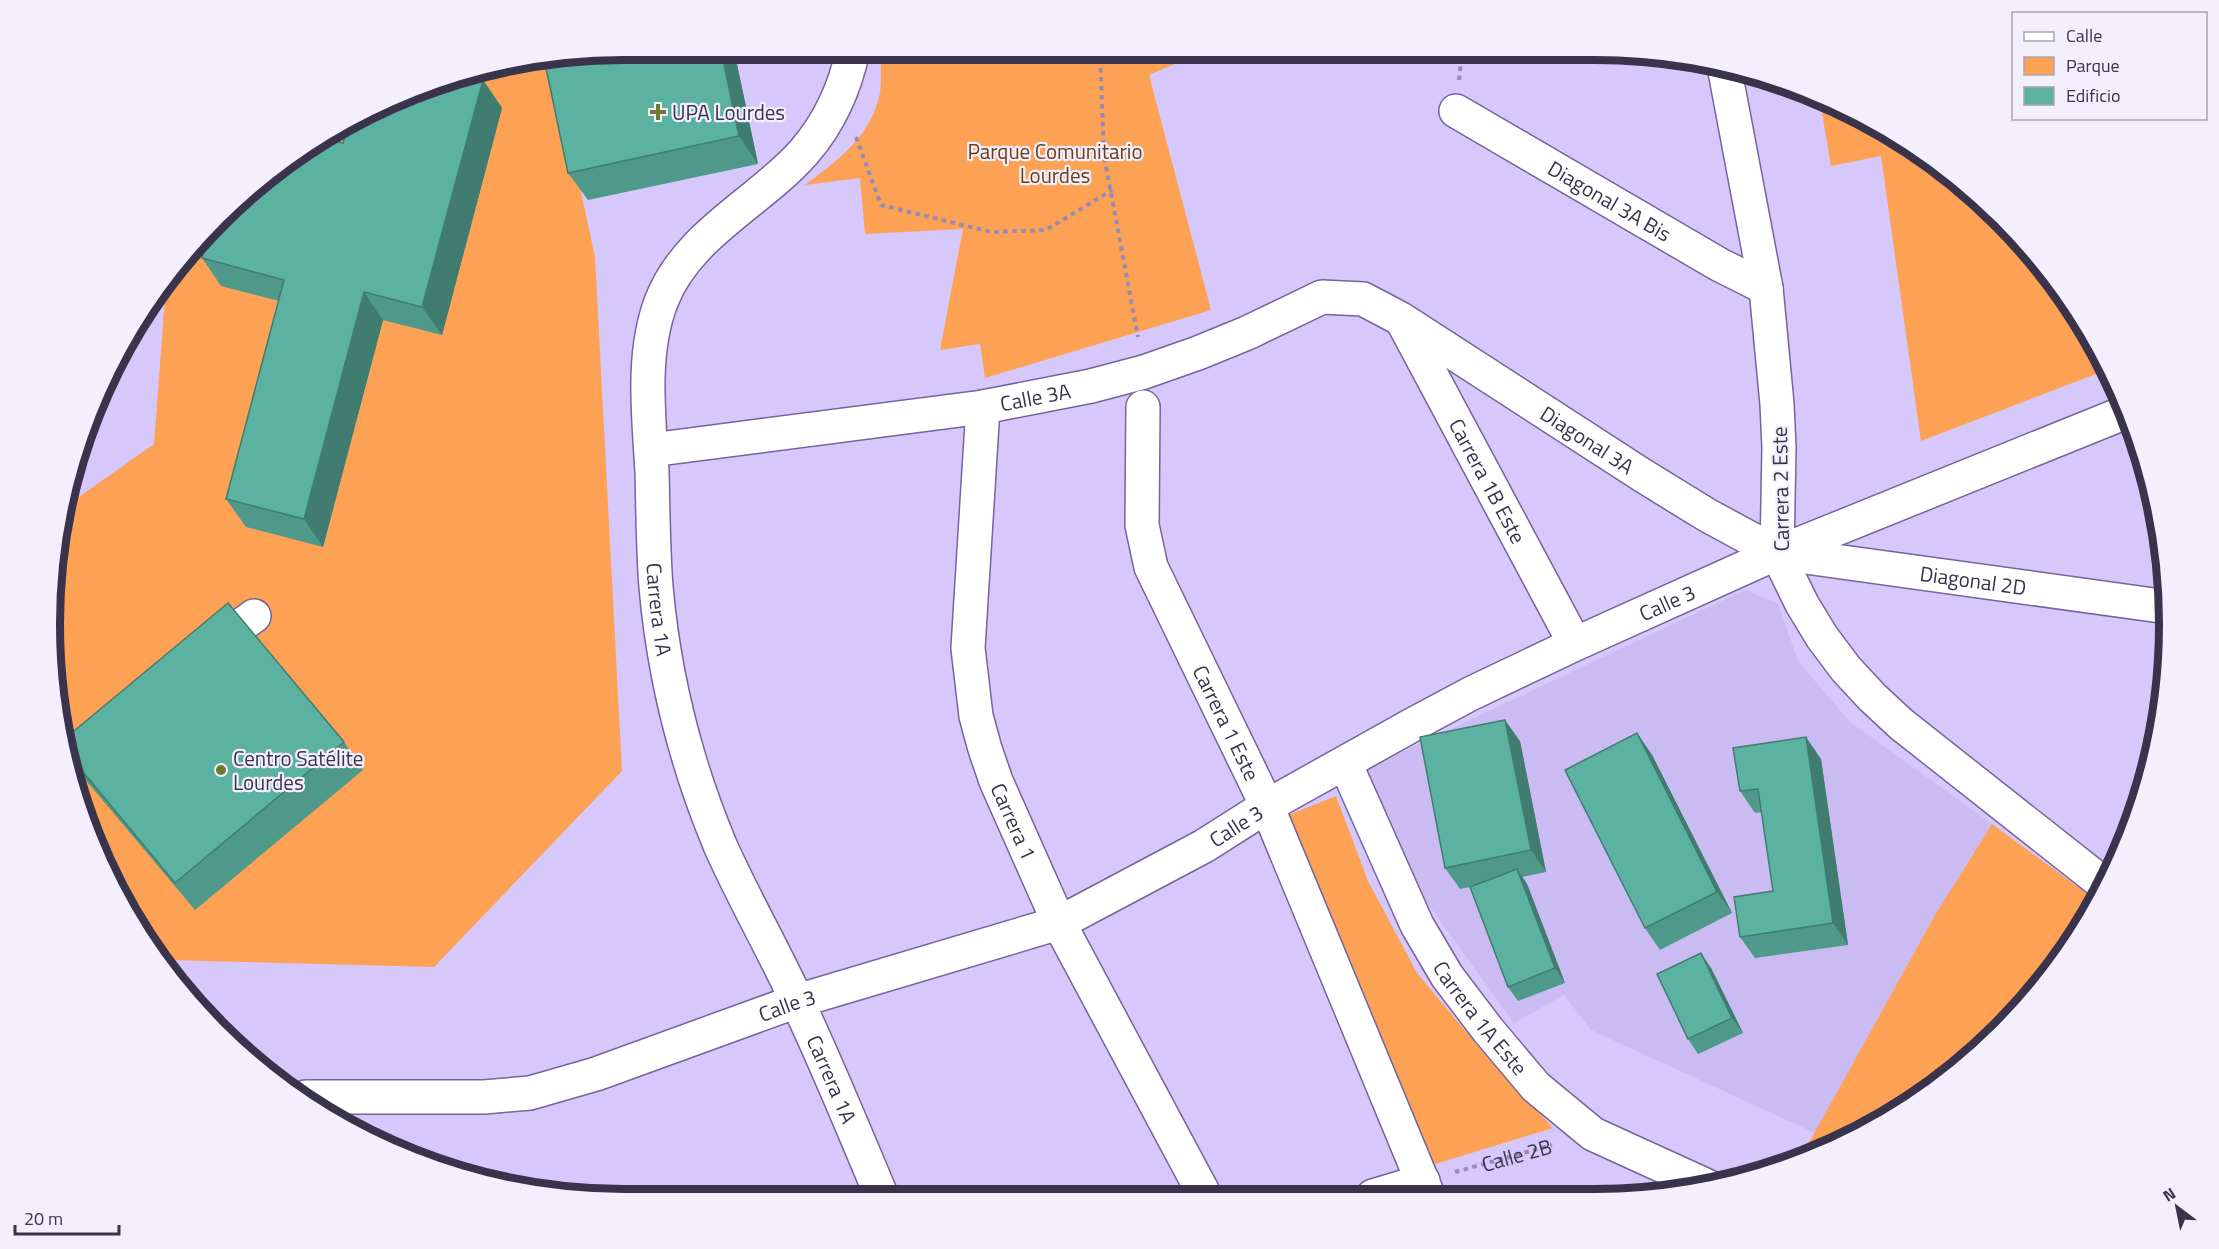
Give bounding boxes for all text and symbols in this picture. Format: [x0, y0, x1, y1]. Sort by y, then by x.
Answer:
legend [2012, 12, 2207, 120]
text: Calle [2066, 22, 2102, 49]
text: Parque [2066, 52, 2120, 79]
text: Edificio [2066, 82, 2120, 109]
place label: UPA Lourdes [672, 96, 785, 128]
marker: UPA Lourdes [649, 103, 667, 121]
park label: Parque Comunitario Lourdes [967, 135, 1143, 191]
street label: Diagonal 3A Bis [1542, 152, 1677, 249]
street label: Calle 3A [997, 374, 1074, 419]
street label: Diagonal 3A [1534, 397, 1641, 482]
street label: Carrera 1B Este [1441, 412, 1534, 549]
street label: Carrera 2 Este [1763, 426, 1797, 552]
street label: Diagonal 2D [1918, 557, 2028, 603]
street label: Carrera 1A [638, 562, 681, 659]
street label: Calle 3 [1634, 576, 1700, 629]
street label: Carrera 1 Este [1185, 659, 1268, 786]
place label: Centro Satélite Lourdes [233, 742, 363, 798]
marker: Centro Satélite Lourdes [214, 763, 228, 777]
street label: Carrera 1 [983, 778, 1045, 865]
street label: Calle 3 [1203, 797, 1269, 855]
street label: Carrera 1A Este [1425, 955, 1535, 1082]
street label: Calle 3 [754, 980, 819, 1030]
street label: Carrera 1A [799, 1030, 866, 1129]
street label: Calle 2B [1478, 1130, 1555, 1180]
north arrow [2147, 1177, 2207, 1237]
text: N [2158, 1181, 2180, 1207]
scale bar [15, 1198, 118, 1236]
text: 20 m [24, 1205, 63, 1232]

